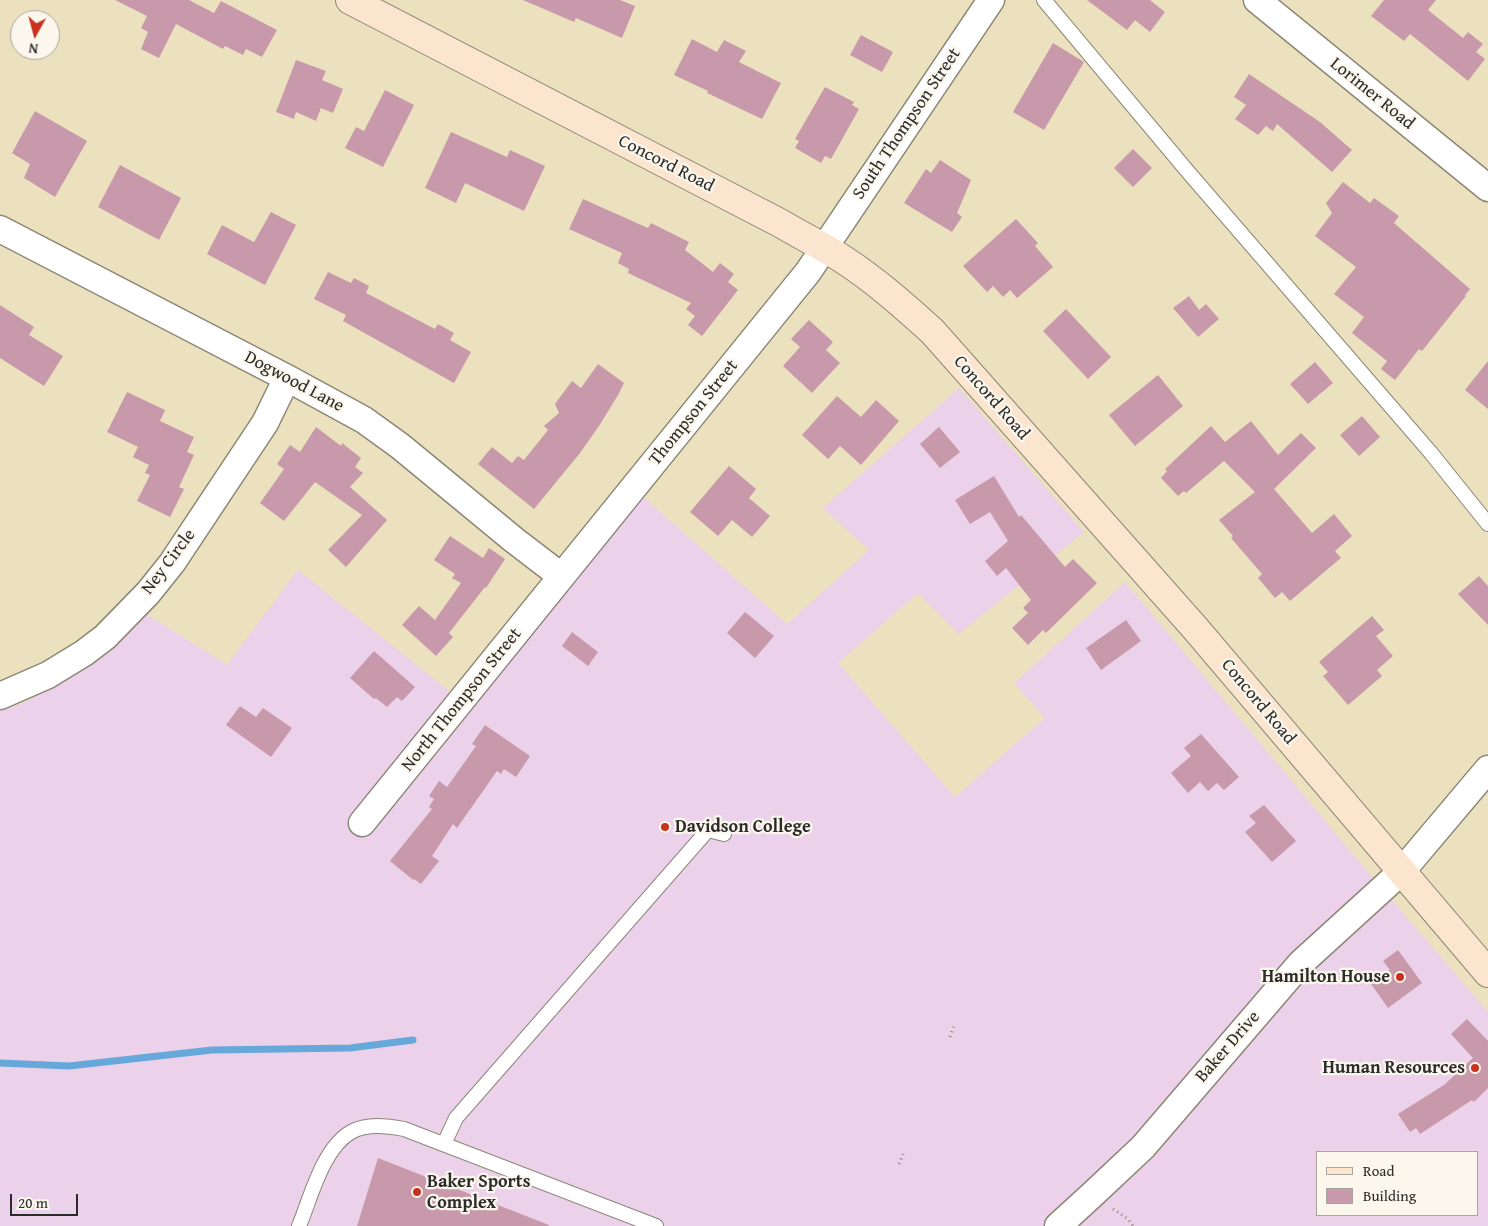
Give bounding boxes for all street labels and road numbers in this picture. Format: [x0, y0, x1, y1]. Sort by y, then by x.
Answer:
street label: South Thompson Street [848, 44, 966, 204]
street label: Lorimer Road [1325, 53, 1419, 135]
street label: Concord Road [614, 131, 718, 197]
street label: Dogwood Lane [241, 347, 347, 417]
street label: Concord Road [949, 351, 1033, 445]
street label: Thompson Street [645, 356, 743, 470]
street label: Ney Circle [137, 525, 201, 599]
street label: North Thompson Street [397, 624, 527, 776]
street label: Concord Road [1216, 655, 1300, 749]
street label: Baker Drive [1191, 1007, 1265, 1087]

